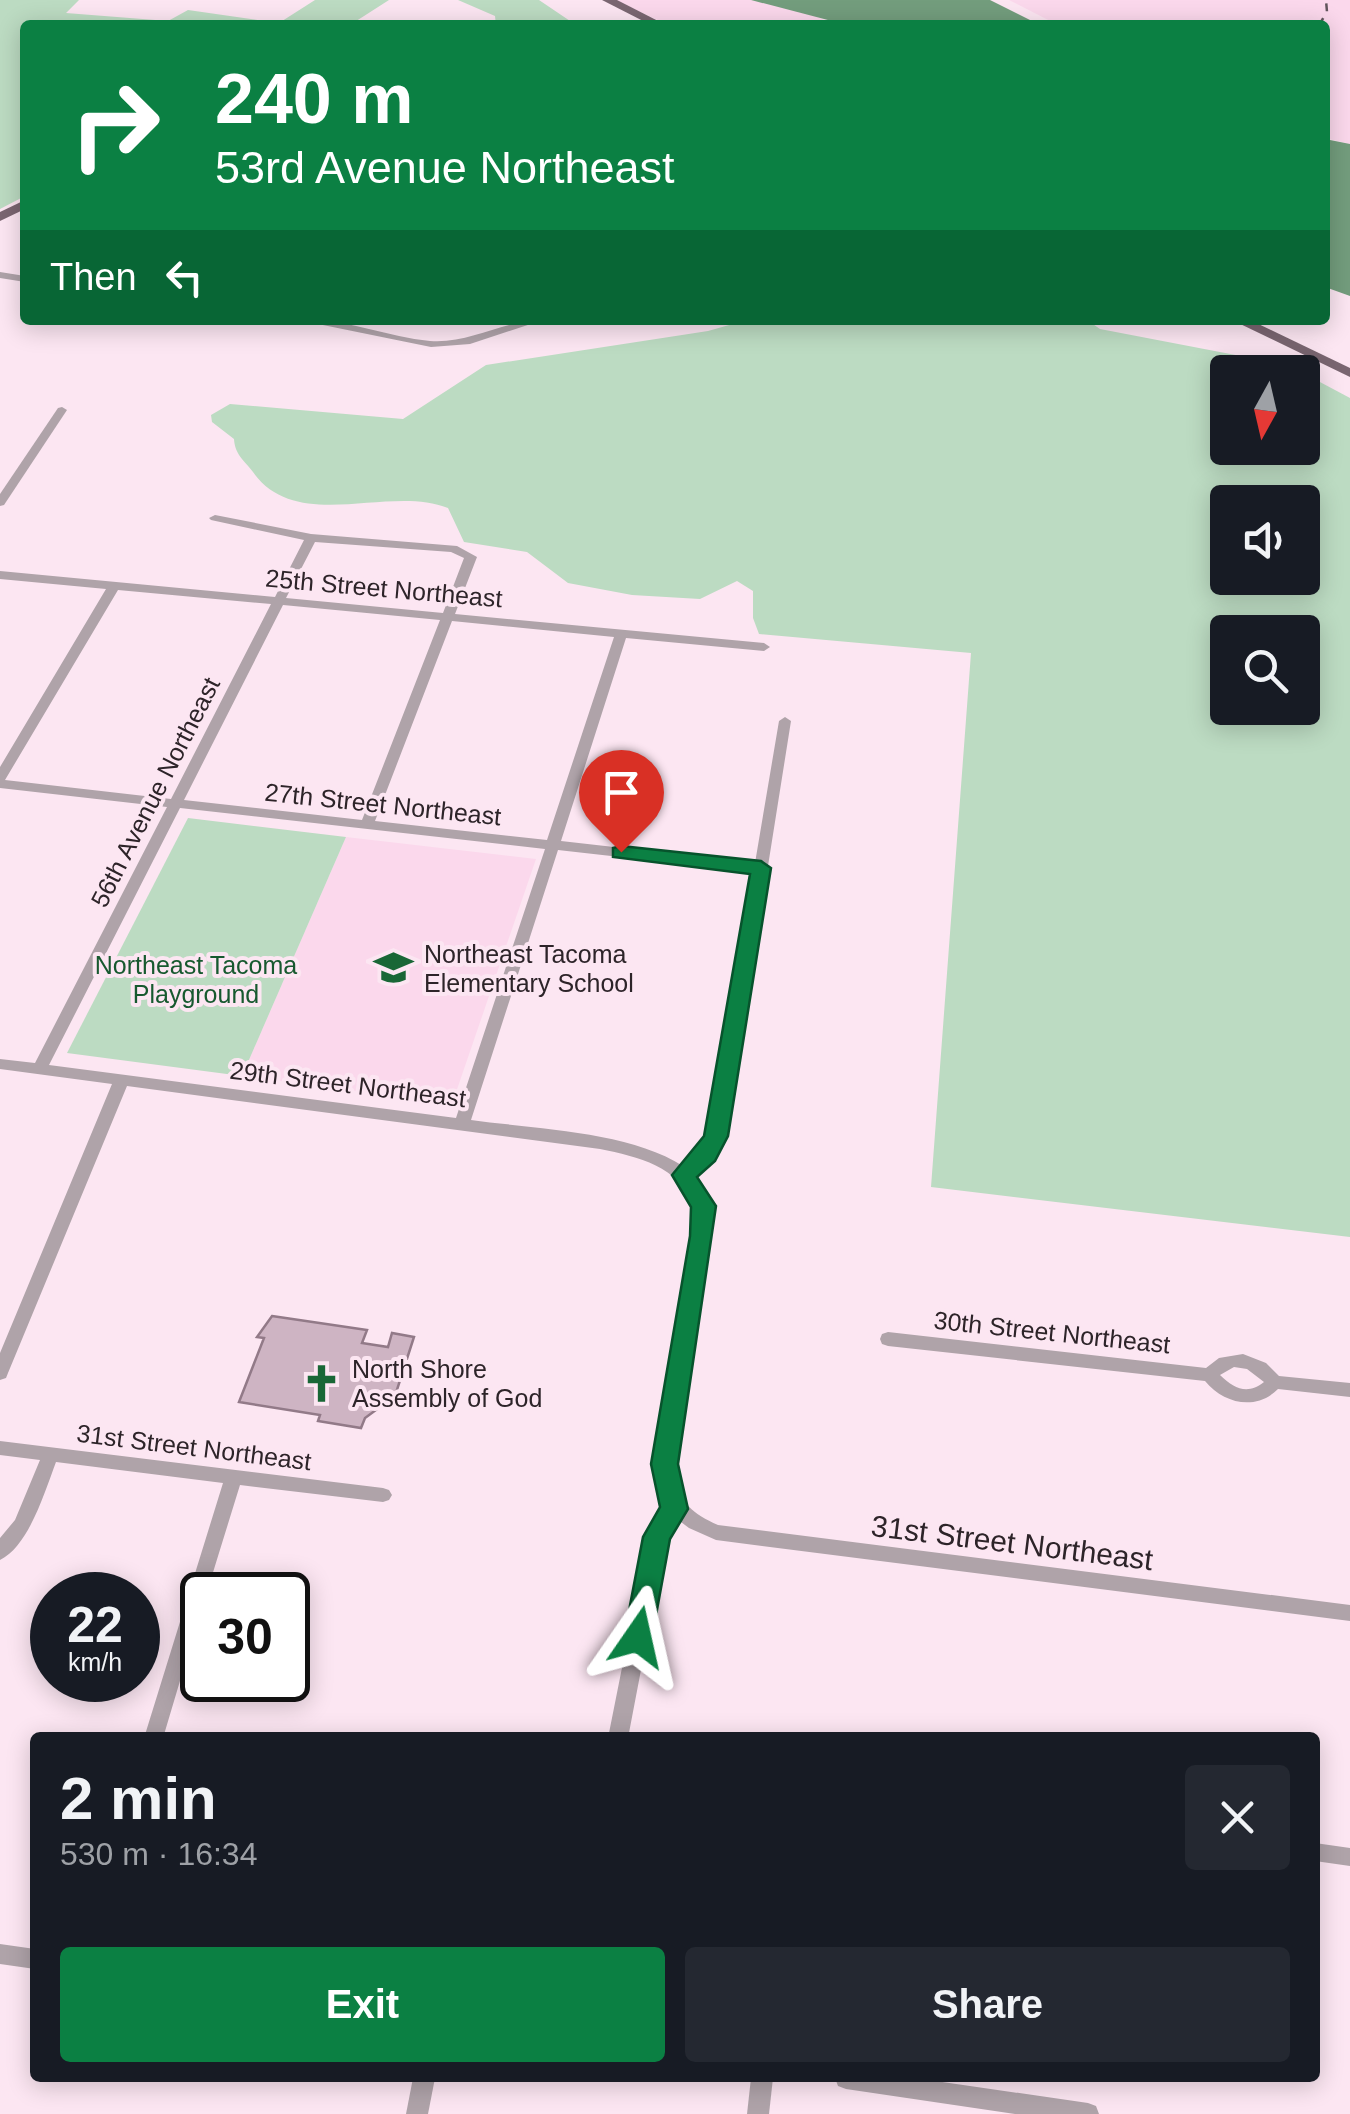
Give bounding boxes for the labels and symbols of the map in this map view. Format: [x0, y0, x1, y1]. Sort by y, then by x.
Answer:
north arrow [1210, 355, 1320, 465]
street label: 25th Street Northeast [264, 564, 504, 612]
street label: 56th Avenue Northeast [85, 672, 225, 911]
pin [579, 750, 664, 853]
street label: 27th Street Northeast [263, 778, 503, 830]
place label: Northeast Tacoma Elementary School [424, 940, 634, 997]
school or university icon: Northeast Tacoma Elementary School [373, 947, 415, 989]
park label: Northeast Tacoma Playground [95, 951, 297, 1008]
street label: 29th Street Northeast [228, 1056, 468, 1112]
street label: 30th Street Northeast [932, 1306, 1172, 1358]
place label: North Shore Assembly of God [352, 1355, 542, 1412]
church icon: North Shore Assembly of God [301, 1362, 343, 1404]
street label: 31st Street Northeast [75, 1419, 313, 1475]
street label: 31st Street Northeast [869, 1509, 1155, 1576]
speed limit sign: 30 [180, 1572, 310, 1702]
position arrow [586, 1585, 690, 1689]

